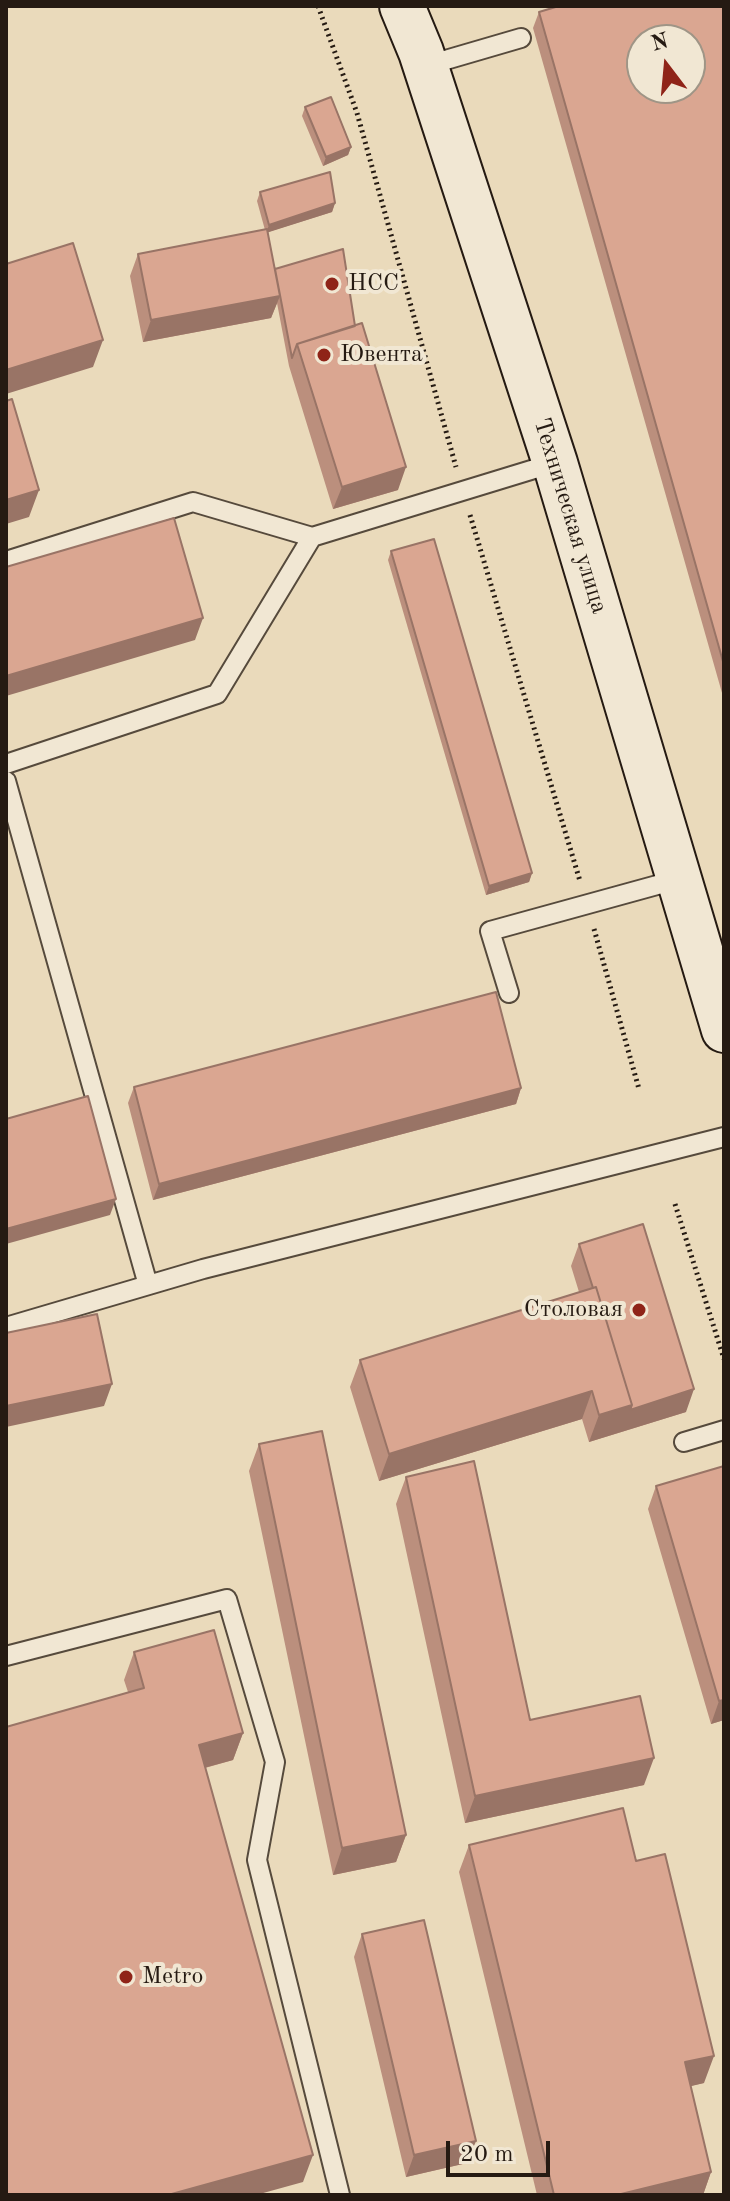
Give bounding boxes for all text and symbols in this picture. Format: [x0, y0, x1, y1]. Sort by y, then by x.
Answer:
north arrow [626, 24, 706, 104]
text: N [649, 30, 671, 56]
place label: НСС [348, 270, 399, 298]
marker: НСС [323, 275, 341, 293]
place label: Ювента [340, 341, 423, 369]
marker: Ювента [315, 346, 333, 364]
street label: Техническая улица [527, 415, 613, 617]
place label: Столовая [524, 1296, 623, 1324]
marker: Столовая [630, 1301, 648, 1319]
place label: Metro [142, 1963, 203, 1991]
marker: Metro [117, 1968, 135, 1986]
scale bar [450, 2125, 554, 2175]
text: 20 m [460, 2143, 514, 2167]

